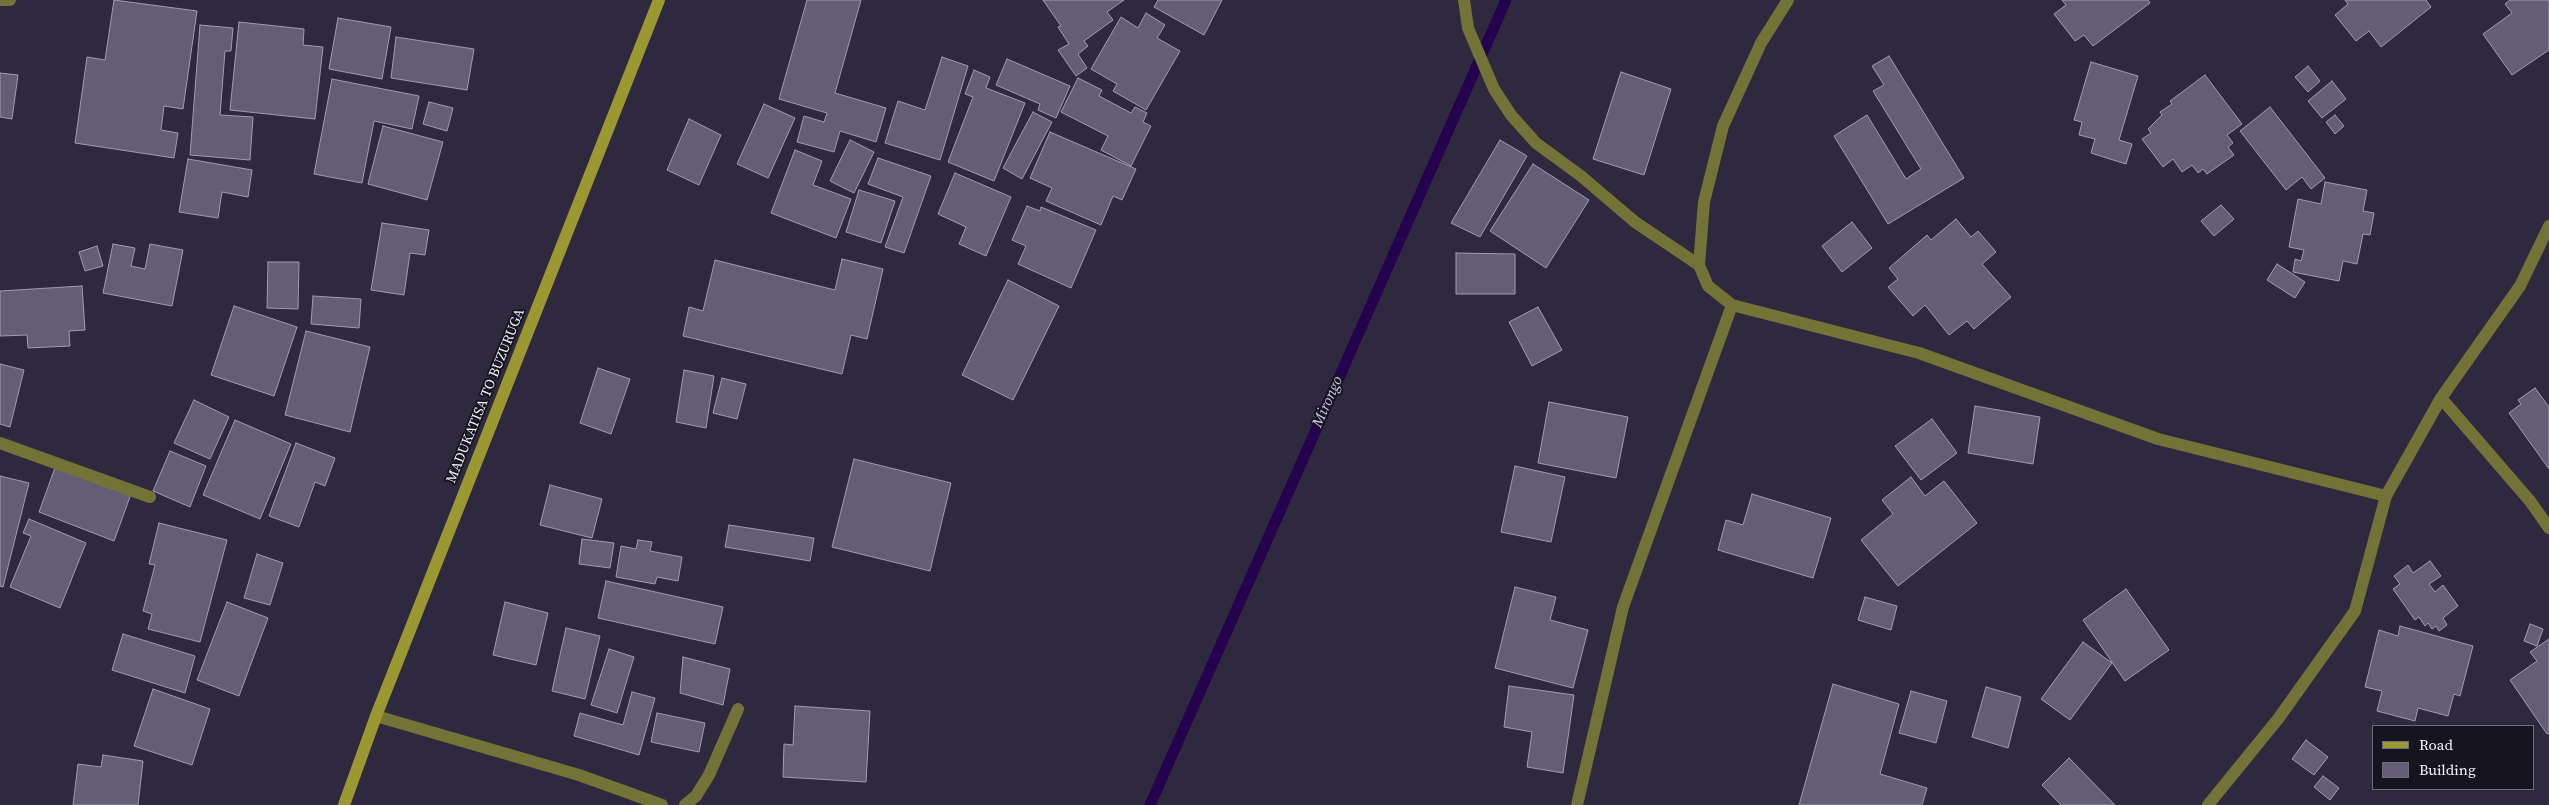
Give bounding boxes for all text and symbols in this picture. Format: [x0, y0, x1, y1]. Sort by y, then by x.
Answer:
street label: MADUKATISA TO BUZURUGA [443, 306, 529, 486]
water label: Mirongo [1309, 374, 1347, 430]
legend [2372, 725, 2534, 790]
text: Road [2419, 734, 2453, 755]
text: Building [2419, 759, 2476, 780]

